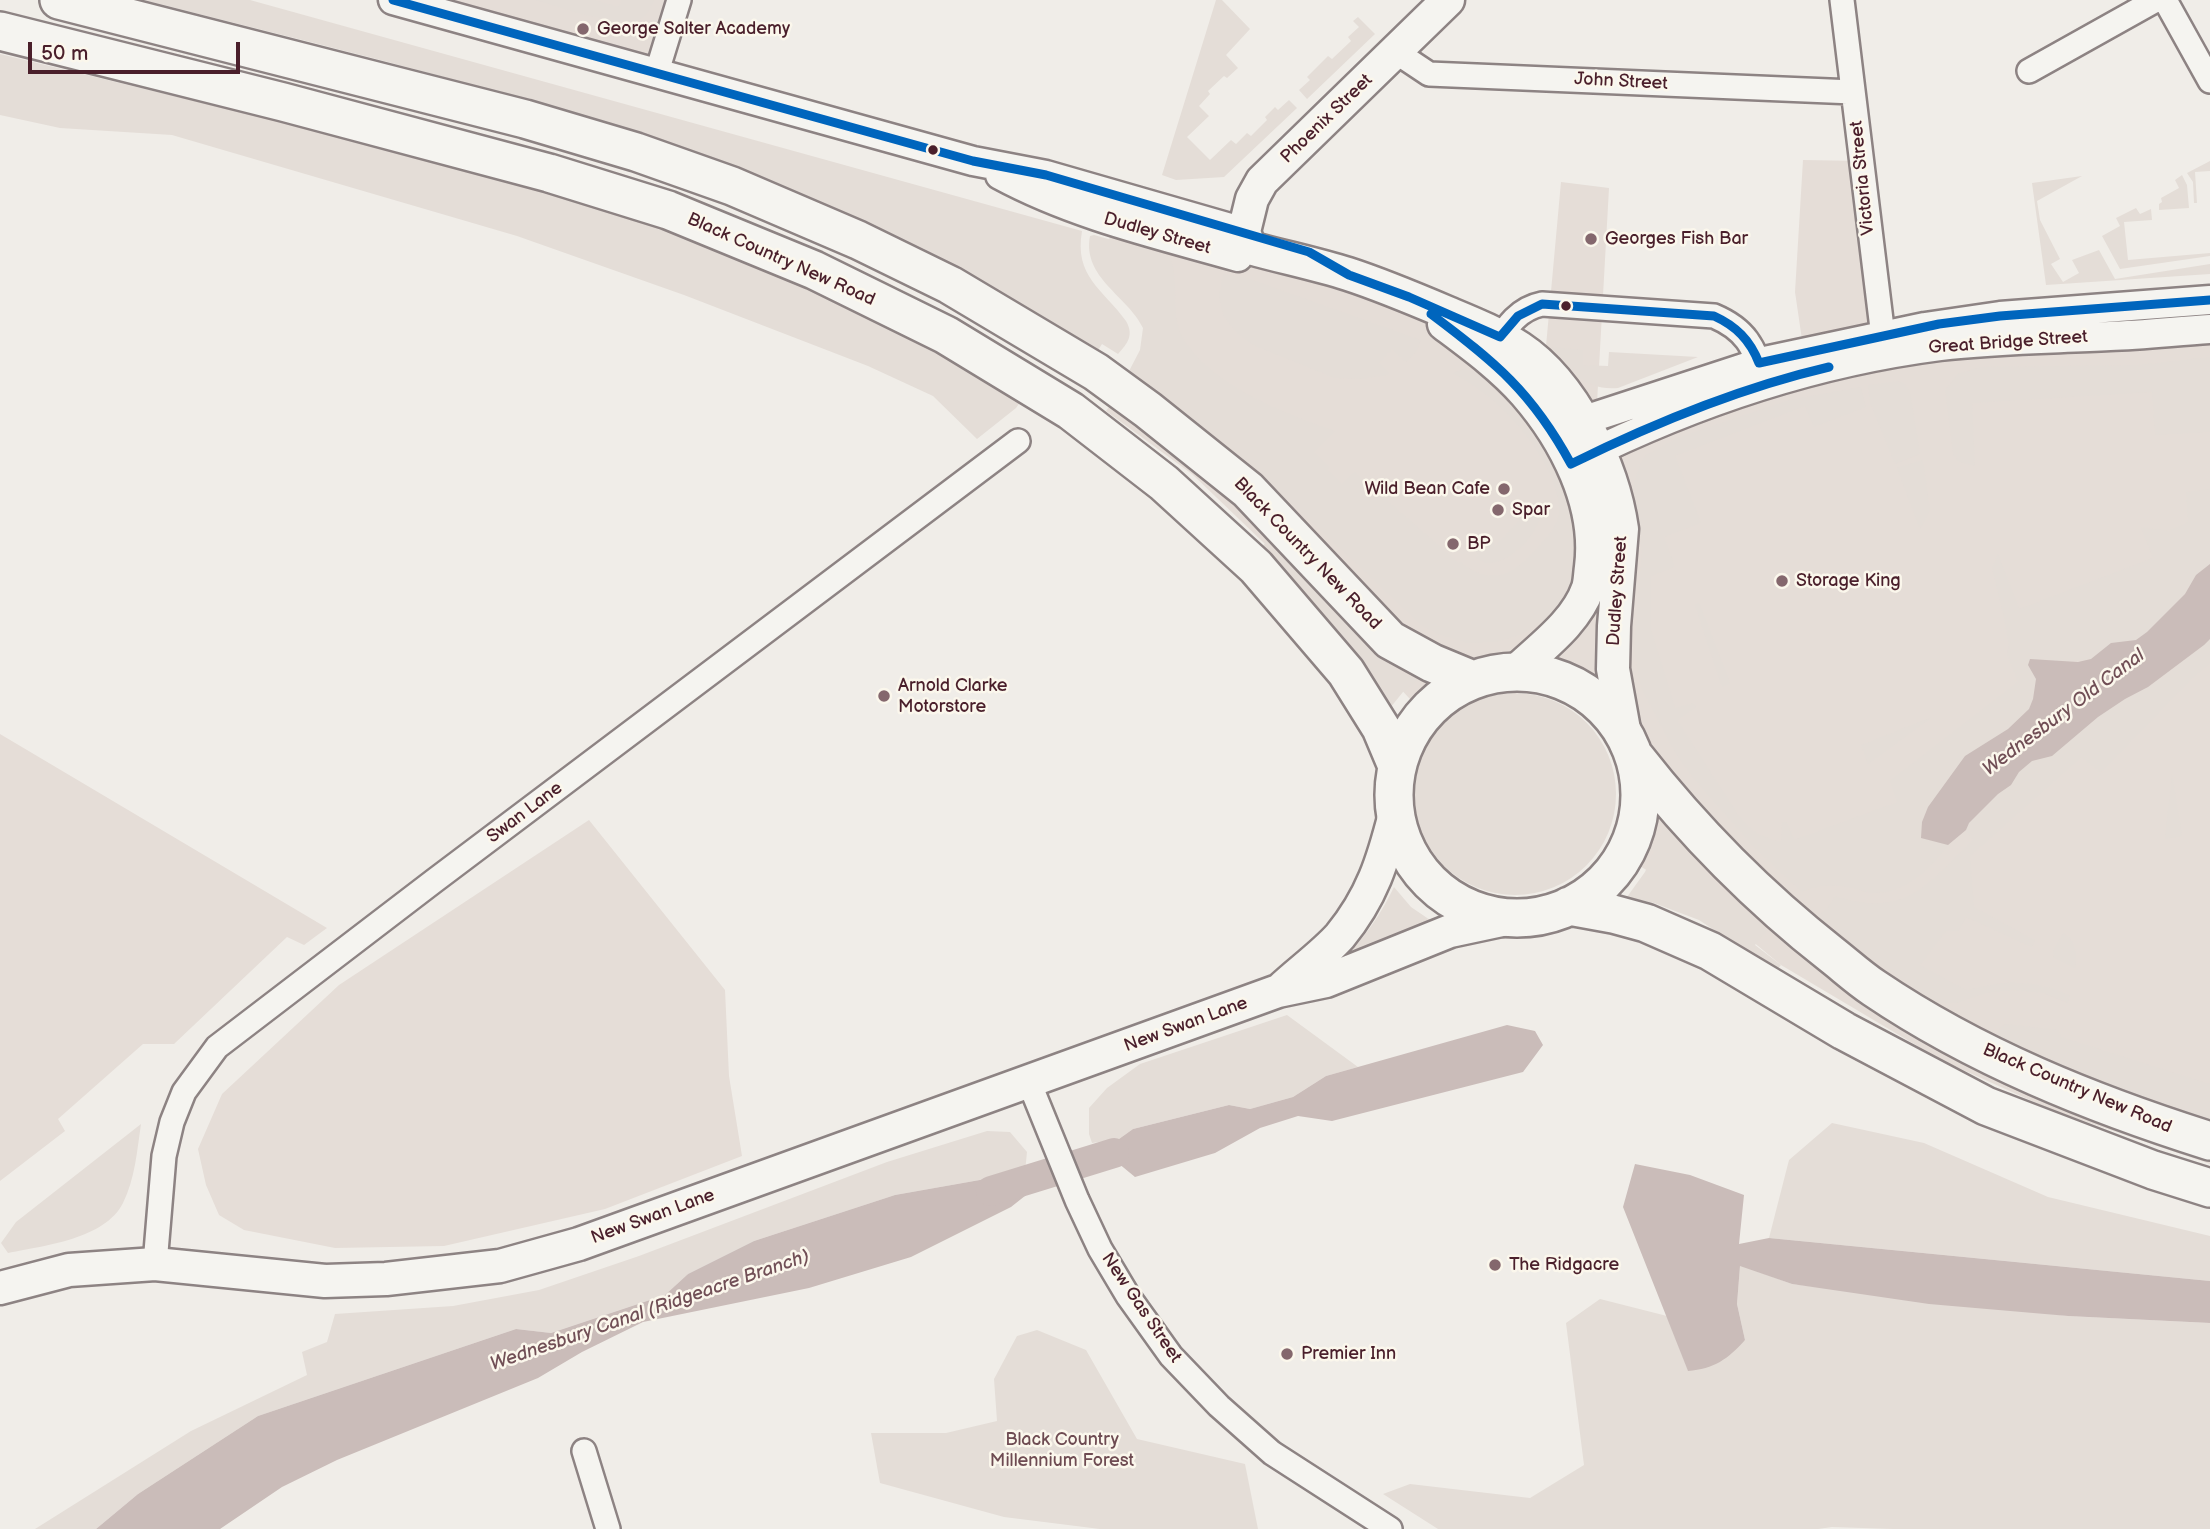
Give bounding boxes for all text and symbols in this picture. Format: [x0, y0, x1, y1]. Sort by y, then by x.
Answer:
place label: George Salter Academy [597, 18, 790, 40]
marker: George Salter Academy [575, 21, 591, 37]
scale bar [32, 28, 243, 72]
text: 50 m [41, 41, 88, 66]
street label: John Street [1574, 69, 1668, 95]
street label: Phoenix Street [1277, 70, 1377, 168]
street label: Victoria Street [1846, 120, 1880, 236]
unlabelled marker [926, 143, 940, 157]
street label: Dudley Street [1101, 208, 1213, 260]
street label: Black Country New Road [684, 209, 878, 311]
place label: Georges Fish Bar [1605, 228, 1748, 250]
marker: Georges Fish Bar [1583, 231, 1599, 247]
unlabelled marker [1559, 299, 1573, 313]
street label: Great Bridge Street [1928, 327, 2088, 359]
street label: Black Country New Road [1229, 473, 1385, 635]
place label: Wild Bean Cafe [1364, 478, 1490, 500]
marker: Wild Bean Cafe [1496, 481, 1512, 497]
place label: Spar [1512, 499, 1550, 521]
marker: Spar [1490, 502, 1506, 518]
place label: BP [1467, 533, 1491, 555]
street label: Dudley Street [1603, 535, 1633, 647]
marker: BP [1445, 536, 1461, 552]
place label: Storage King [1796, 570, 1901, 592]
marker: Storage King [1774, 573, 1790, 589]
water label: Wednesbury Old Canal [1978, 645, 2150, 781]
place label: Arnold Clarke Motorstore [898, 675, 1007, 718]
marker: Arnold Clarke Motorstore [876, 688, 892, 704]
street label: Swan Lane [483, 778, 567, 848]
street label: New Swan Lane [1121, 993, 1251, 1057]
street label: Black Country New Road [1979, 1039, 2175, 1139]
street label: New Swan Lane [588, 1185, 718, 1249]
water label: Wednesbury Canal (Ridgeacre Branch) [487, 1245, 813, 1377]
street label: New Gas Street [1096, 1249, 1186, 1367]
place label: The Ridgacre [1509, 1254, 1619, 1276]
marker: The Ridgacre [1487, 1257, 1503, 1273]
place label: Premier Inn [1301, 1343, 1396, 1365]
marker: Premier Inn [1279, 1346, 1295, 1362]
park label: Black Country Millennium Forest [990, 1429, 1134, 1472]

